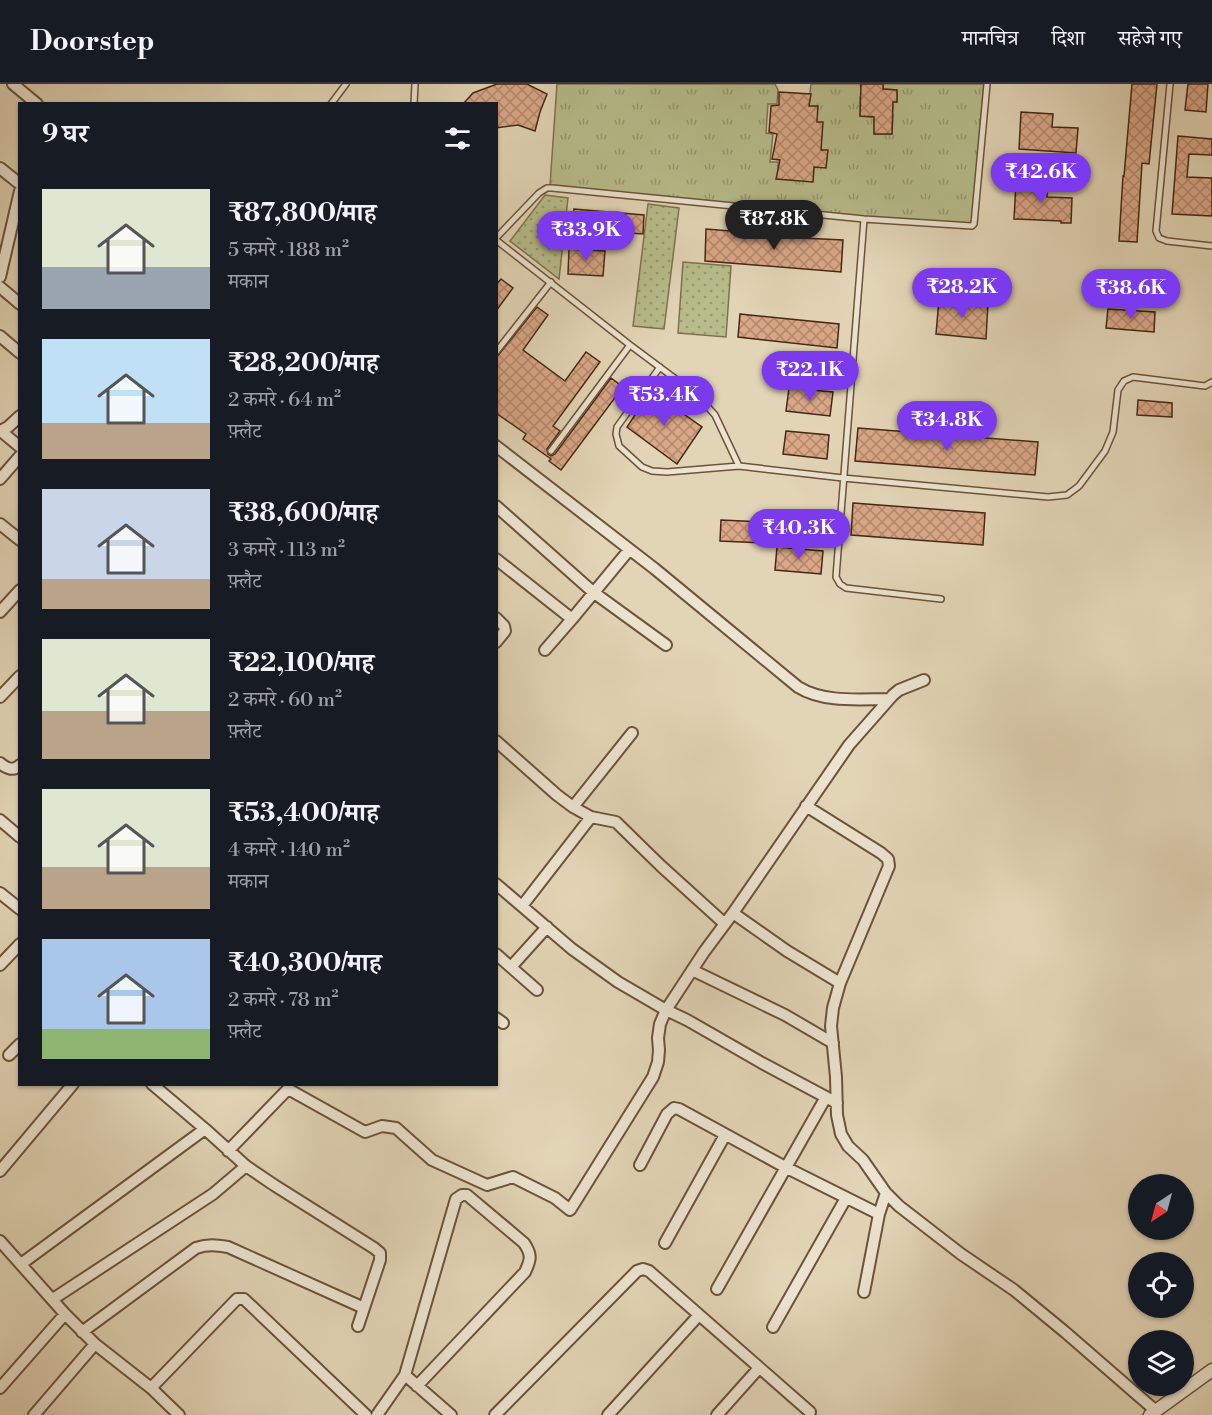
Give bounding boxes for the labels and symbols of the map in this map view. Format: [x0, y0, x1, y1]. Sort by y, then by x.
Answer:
pin: ₹42.6K [992, 153, 1090, 204]
pin: ₹87.8K [725, 200, 823, 251]
pin: ₹33.9K [537, 211, 635, 262]
pin: ₹28.2K [913, 268, 1011, 319]
pin: ₹38.6K [1082, 269, 1180, 320]
pin: ₹22.1K [761, 351, 859, 402]
pin: ₹53.4K [615, 376, 713, 427]
pin: ₹34.8K [898, 401, 996, 452]
pin: ₹40.3K [750, 509, 848, 560]
north arrow [1128, 1174, 1194, 1240]

